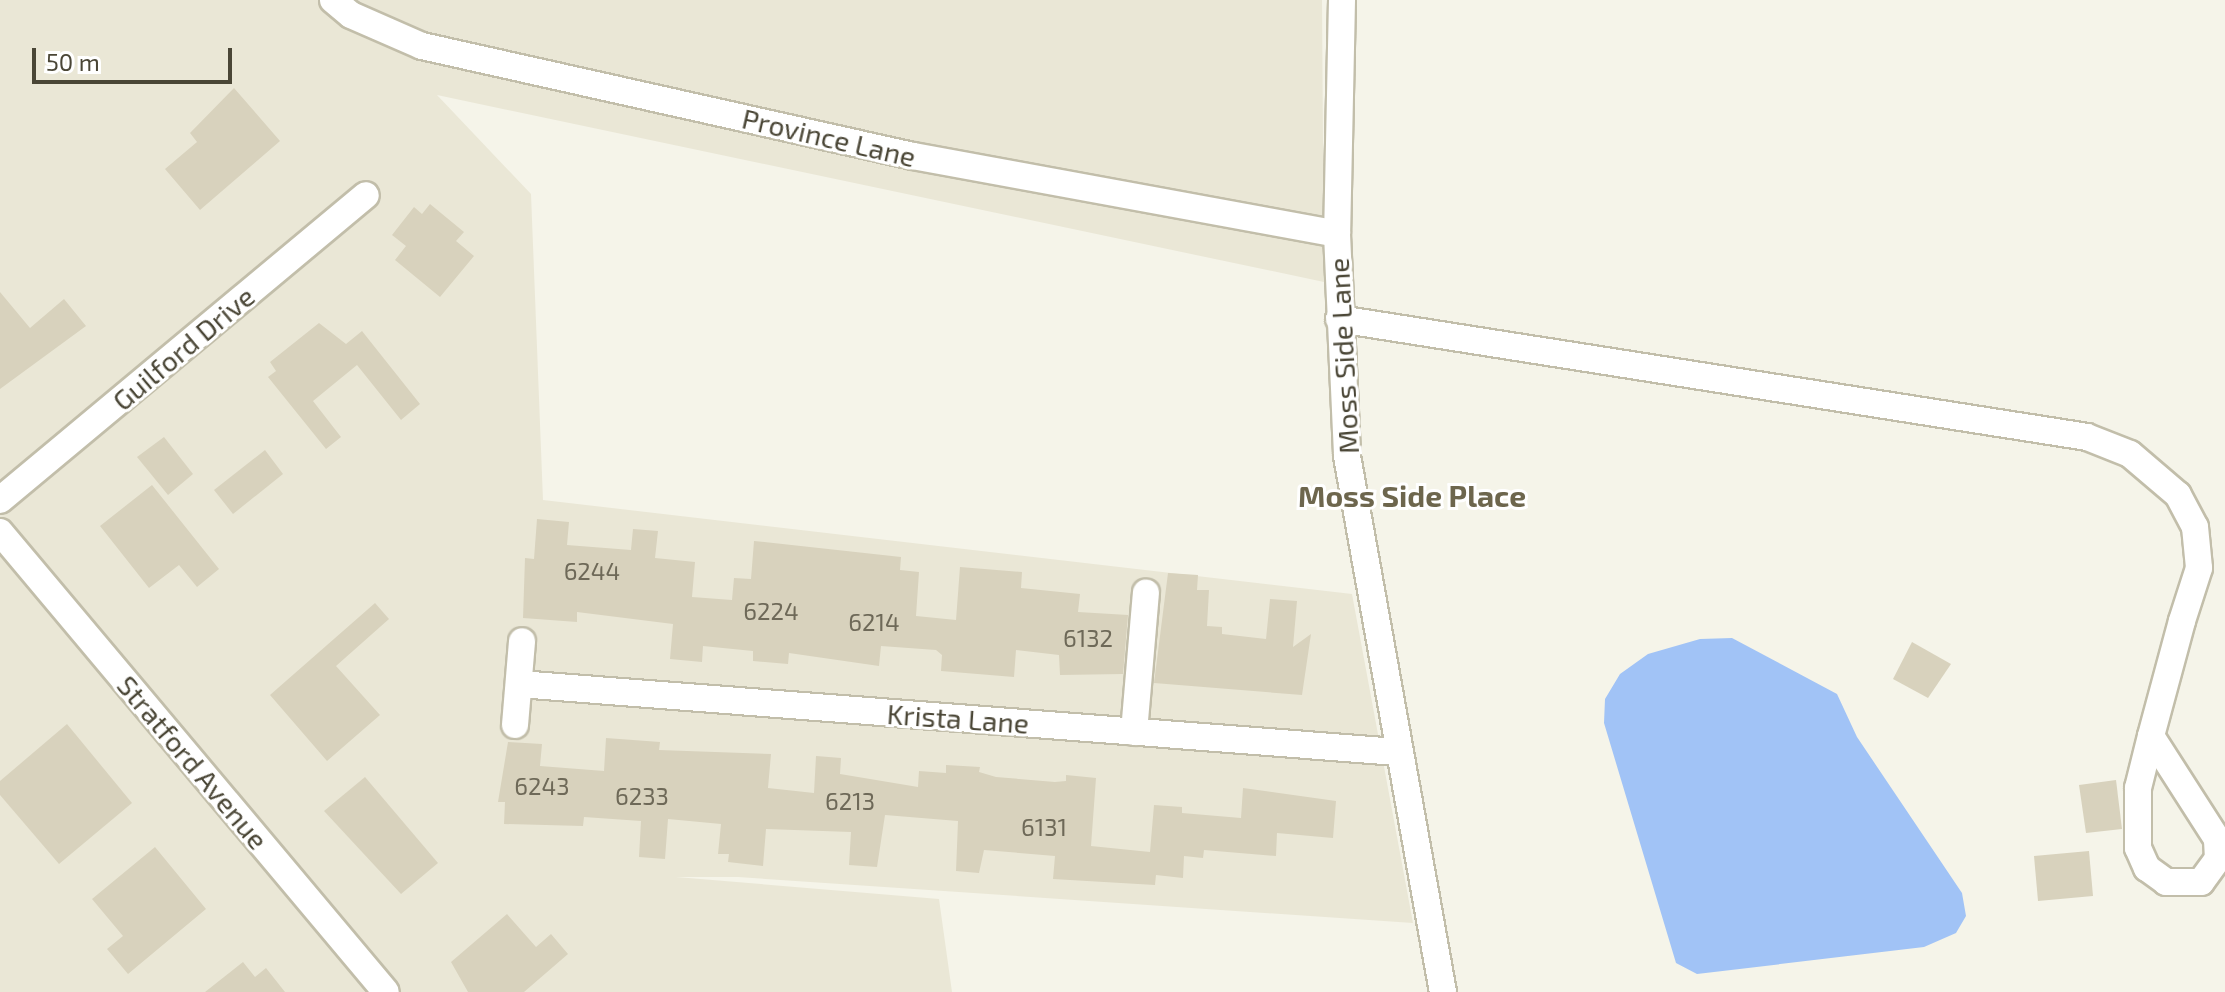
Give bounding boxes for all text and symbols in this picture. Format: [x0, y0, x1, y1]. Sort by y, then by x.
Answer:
scale bar [36, 32, 236, 82]
text: 50 m [46, 47, 100, 76]
street label: Province Lane [739, 101, 919, 173]
street label: Moss Side Lane [1321, 257, 1365, 455]
street label: Guilford Drive [105, 279, 261, 417]
district label: Moss Side Place [1298, 477, 1526, 513]
house number: 6244 [564, 557, 620, 585]
house number: 6224 [743, 597, 799, 625]
house number: 6214 [848, 608, 900, 636]
house number: 6132 [1063, 624, 1113, 652]
street label: Stratford Avenue [110, 668, 276, 856]
street label: Krista Lane [886, 696, 1030, 740]
house number: 6243 [514, 772, 570, 800]
house number: 6233 [615, 782, 669, 810]
house number: 6213 [825, 787, 875, 815]
house number: 6131 [1021, 813, 1067, 841]

